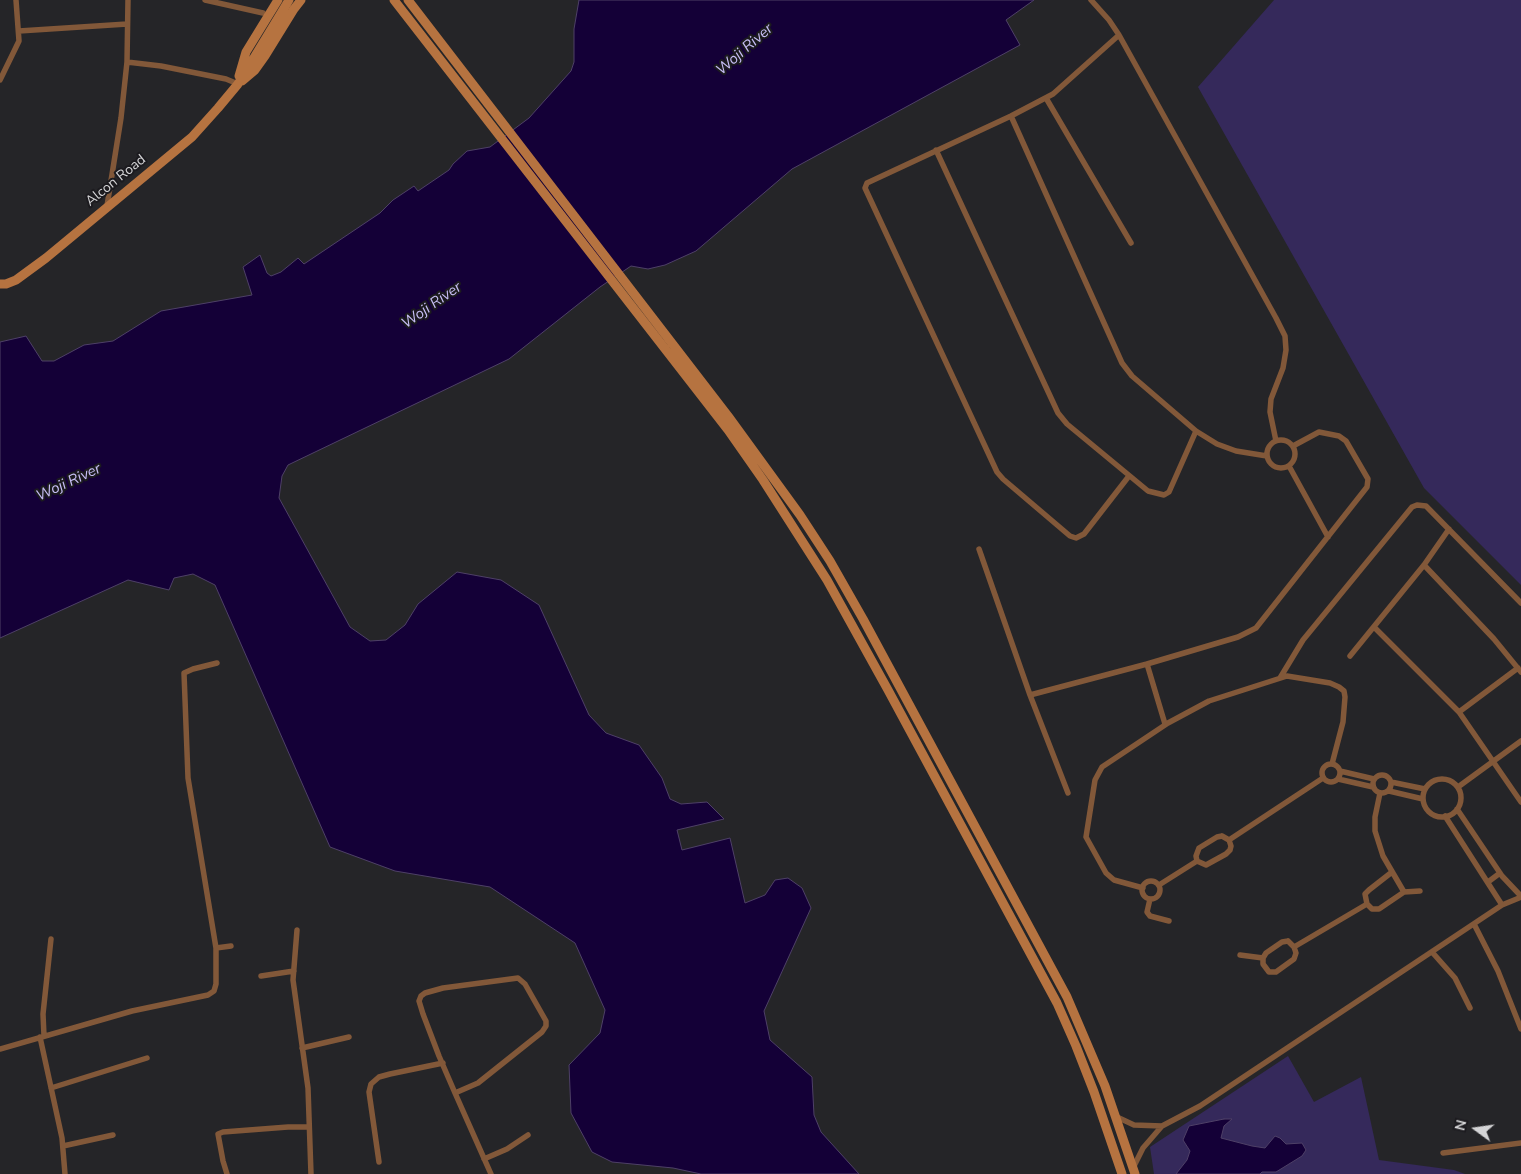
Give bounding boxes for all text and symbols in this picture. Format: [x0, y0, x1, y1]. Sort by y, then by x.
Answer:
water label: Woji River [713, 20, 777, 80]
street label: Alcon Road [83, 152, 149, 210]
water label: Woji River [398, 279, 466, 333]
water label: Woji River [34, 460, 104, 506]
north arrow [1451, 1104, 1501, 1154]
text: N [1450, 1118, 1471, 1133]

